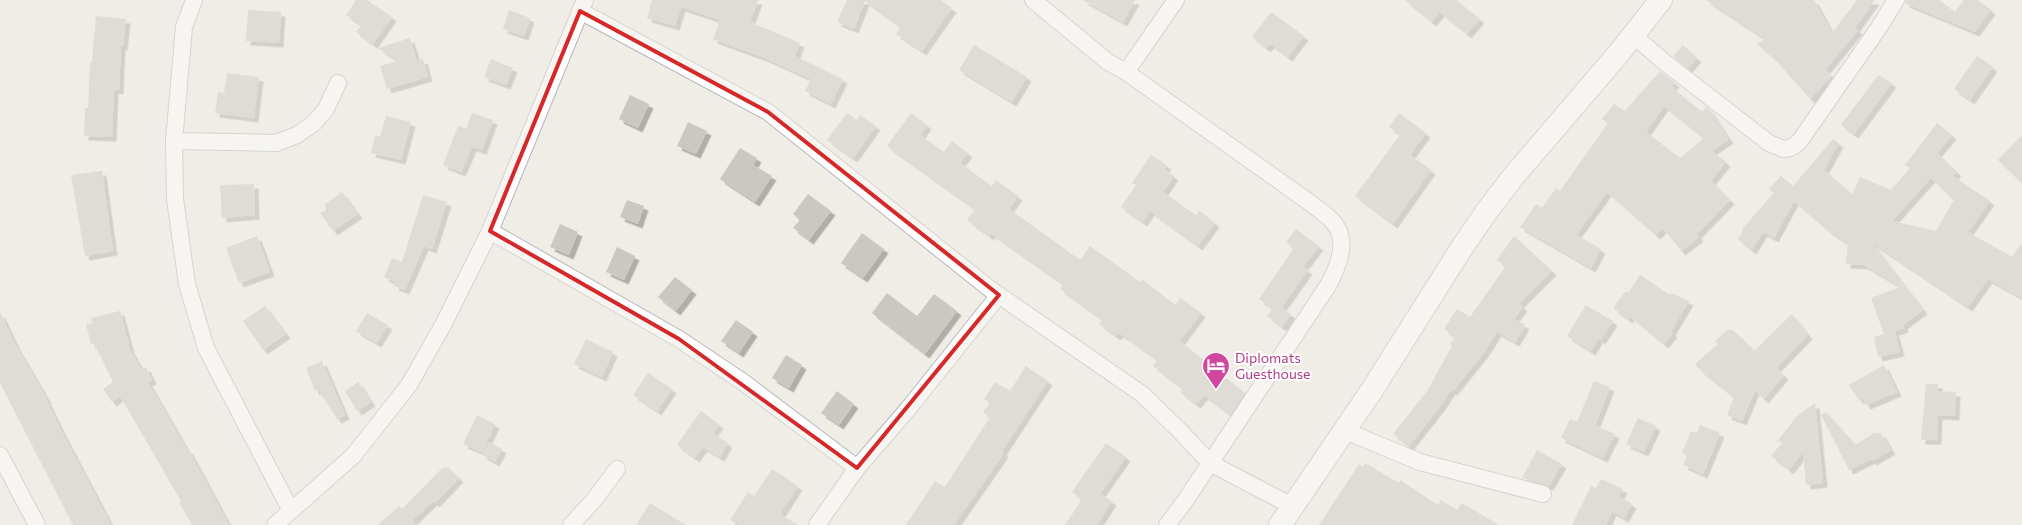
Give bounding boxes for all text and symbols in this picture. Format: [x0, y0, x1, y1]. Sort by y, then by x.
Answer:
place label: Diplomats Guesthouse [1235, 349, 1311, 382]
hotel icon: Diplomats Guesthouse [1201, 351, 1231, 390]

